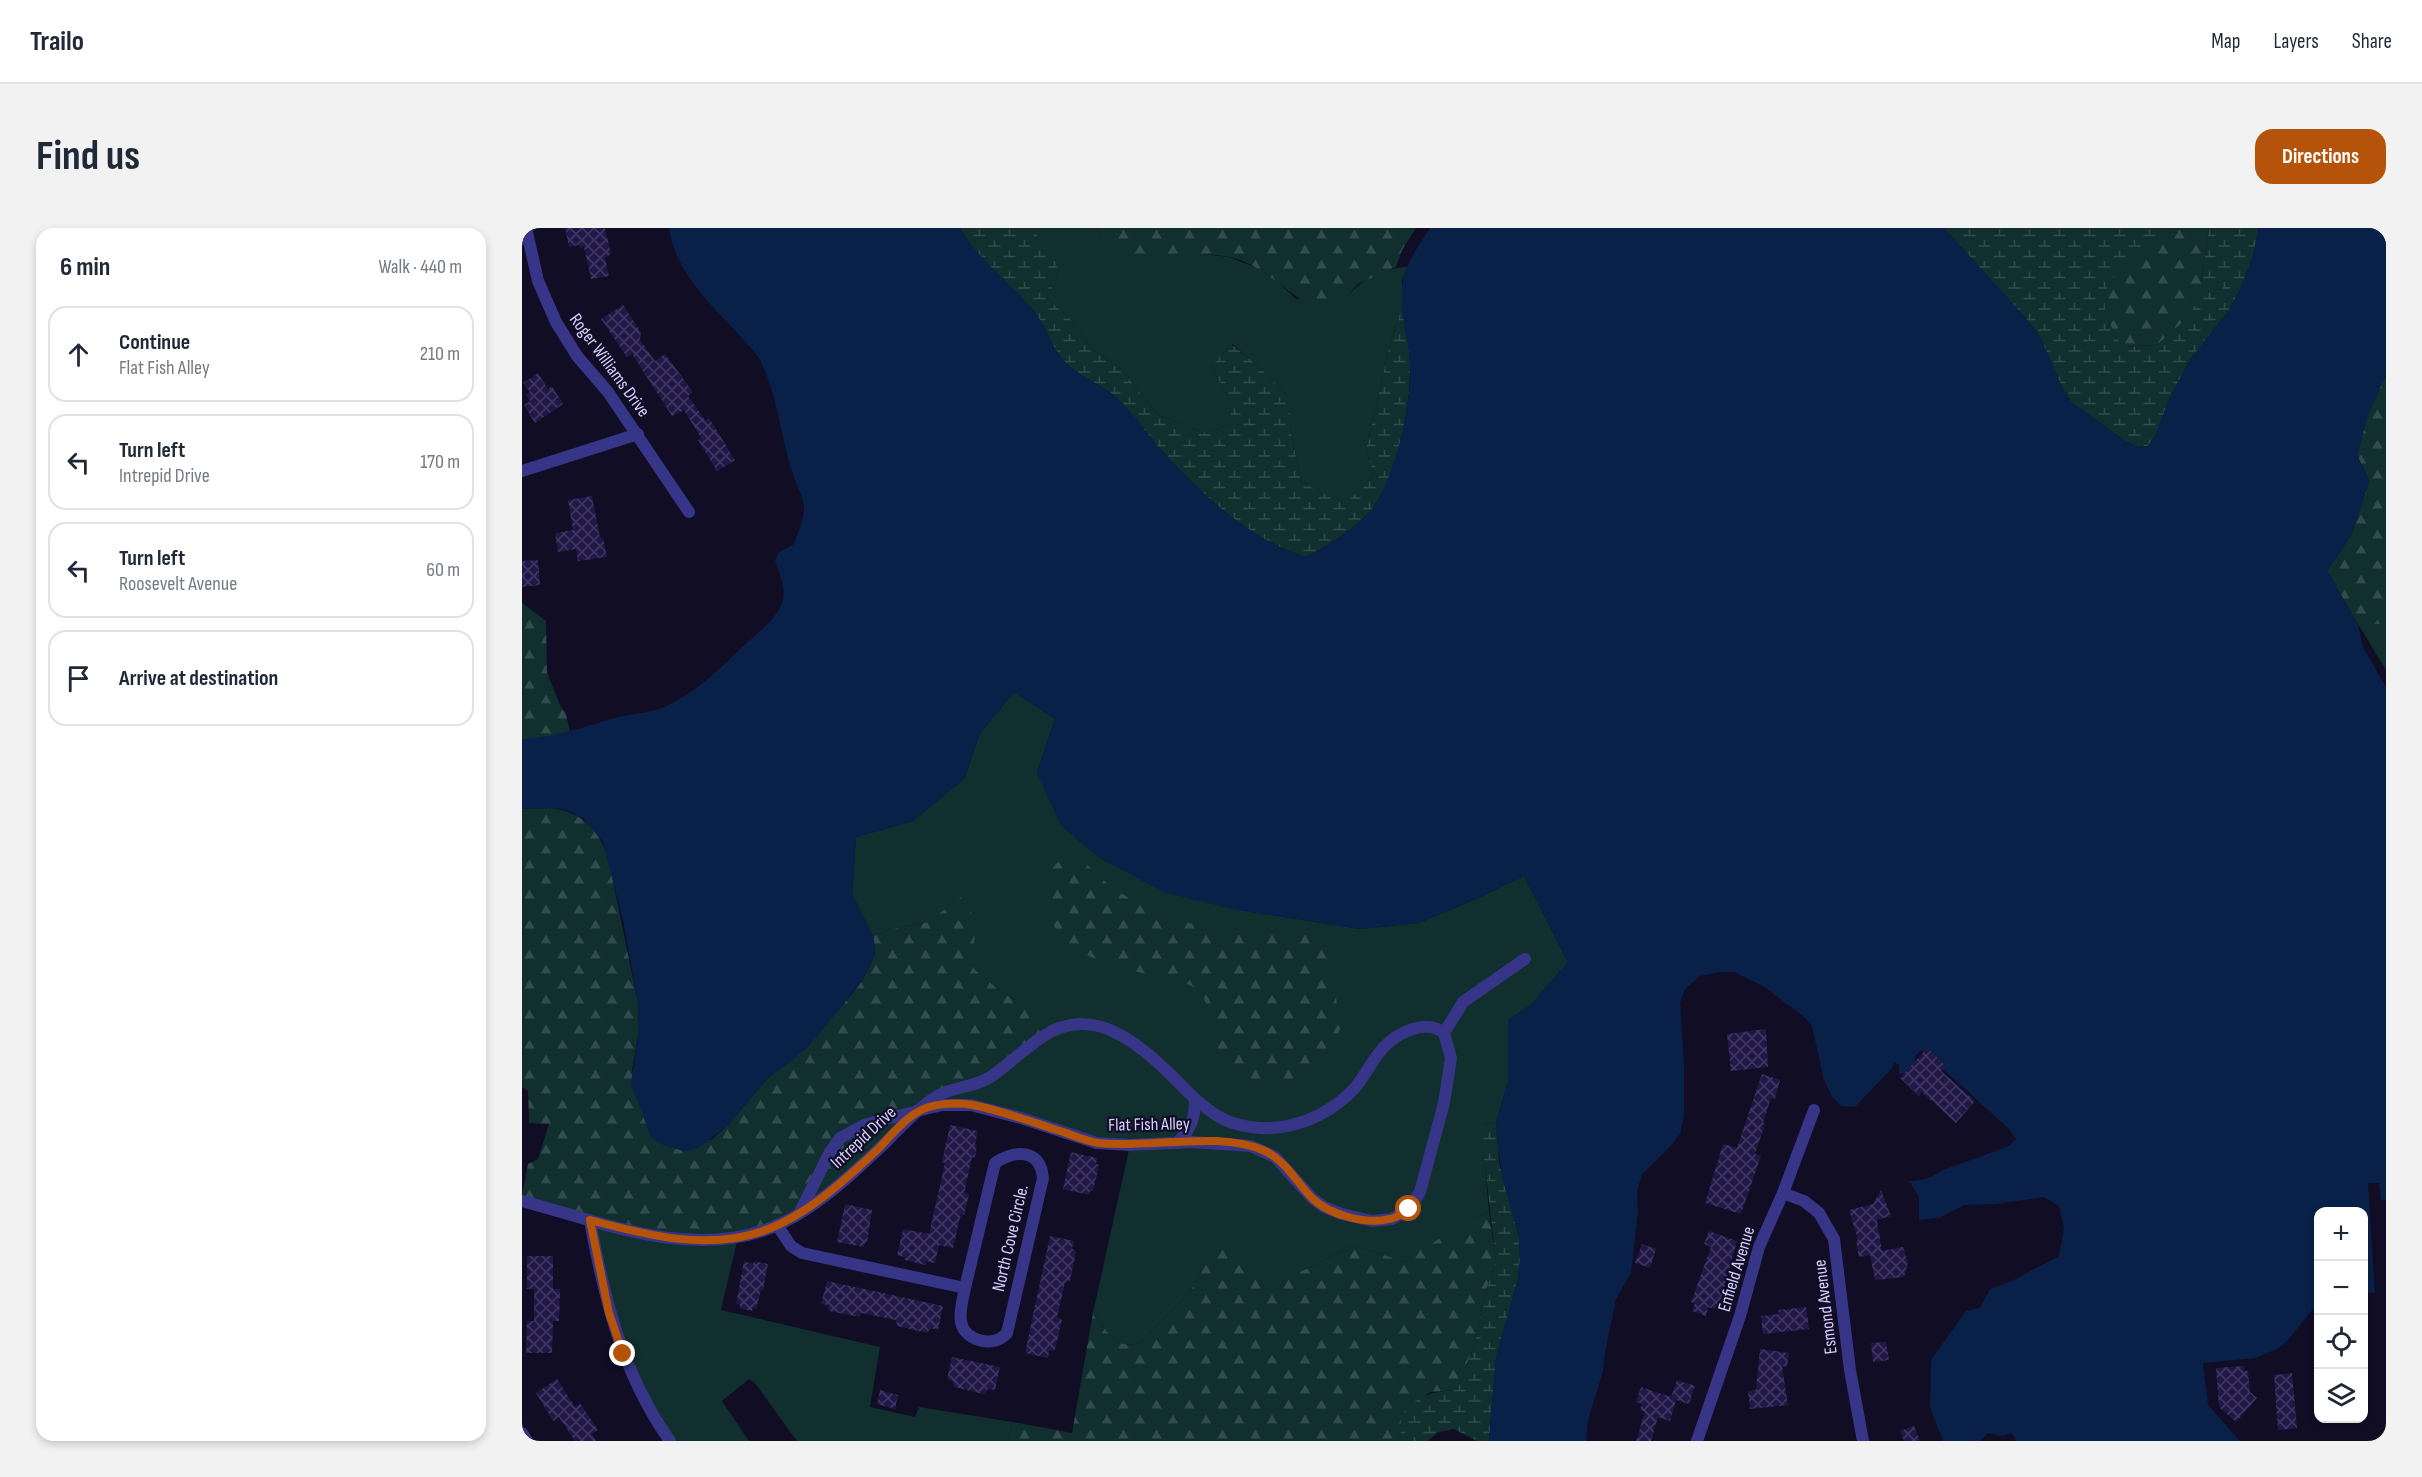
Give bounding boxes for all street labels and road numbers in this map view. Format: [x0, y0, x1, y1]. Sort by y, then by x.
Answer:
street label: Roger Williams Drive [565, 310, 654, 421]
street label: Intrepid Drive [826, 1102, 900, 1173]
street label: Flat Fish Alley [1108, 1113, 1190, 1136]
street label: North Cove Circle. [988, 1183, 1033, 1294]
street label: Enfield Avenue [1714, 1224, 1759, 1314]
street label: Esmond Avenue [1809, 1259, 1842, 1355]

